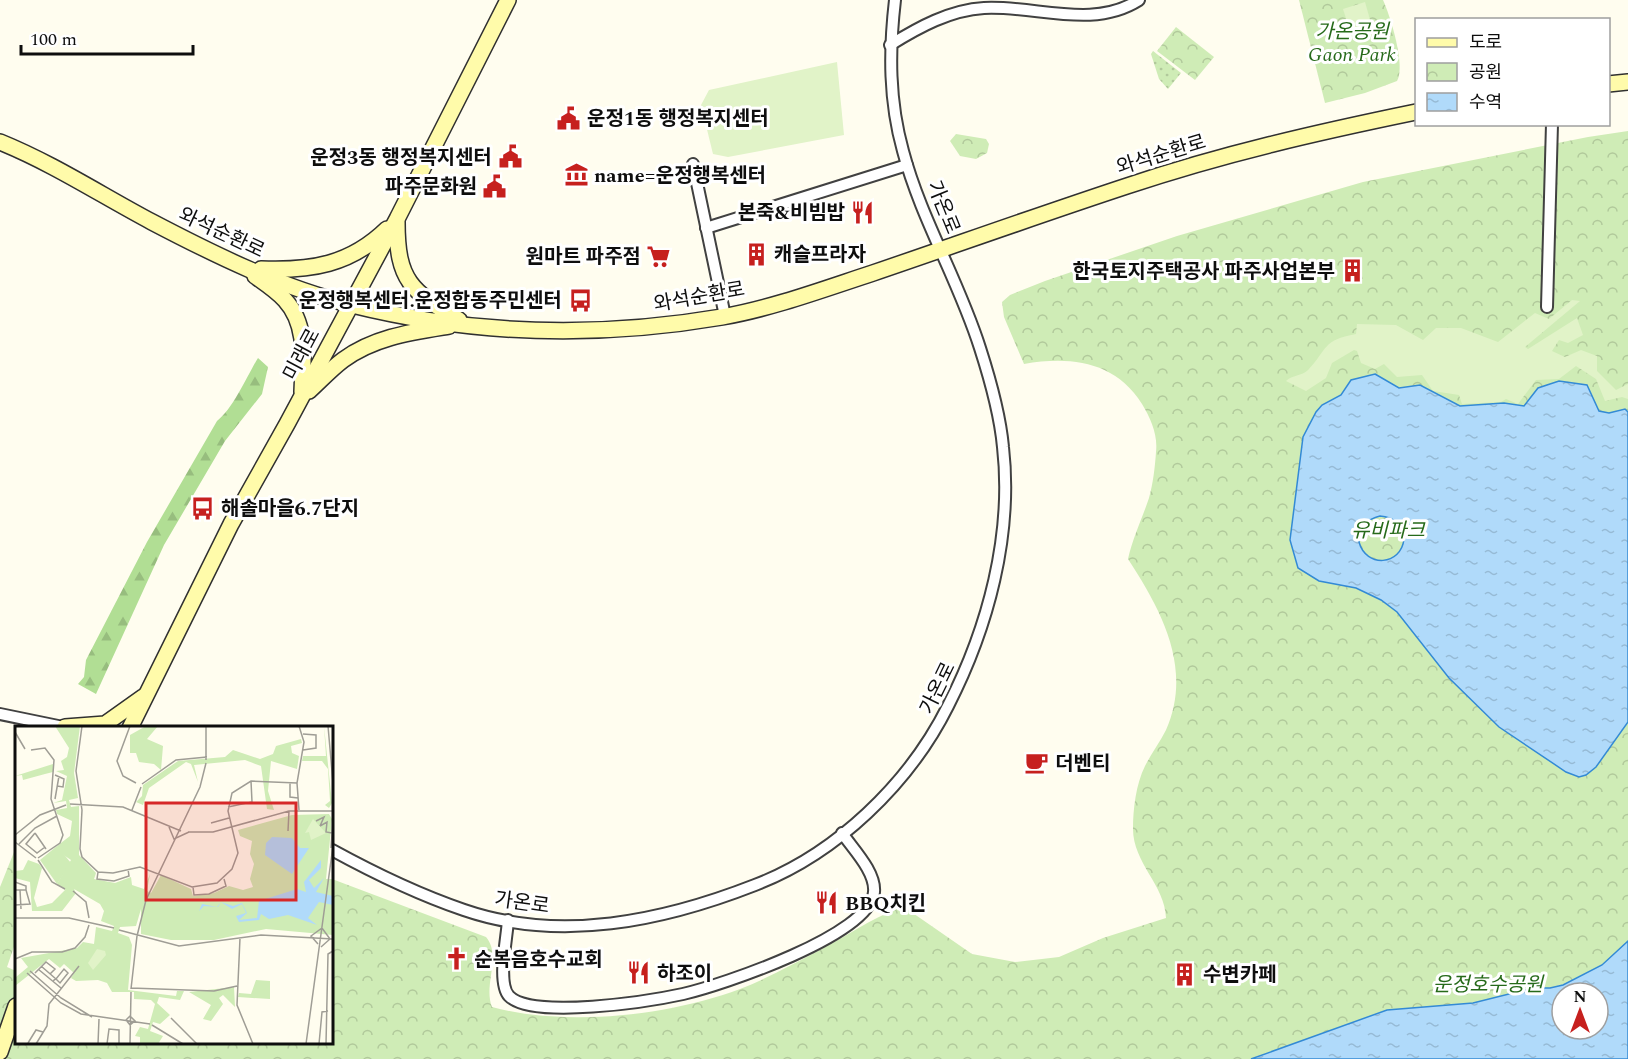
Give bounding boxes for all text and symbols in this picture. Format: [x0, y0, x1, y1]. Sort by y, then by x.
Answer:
park label: 가온공원 Gaon Park [1308, 17, 1397, 70]
scale bar [21, 18, 194, 56]
legend [1415, 18, 1610, 126]
text: 100 m [30, 26, 77, 53]
text: 도로 [1469, 29, 1502, 56]
text: 공원 [1469, 59, 1502, 86]
text: 수역 [1469, 89, 1502, 116]
place label: 운정1동 행정복지센터 [587, 104, 769, 134]
public building icon: 운정1동 행정복지센터 [556, 105, 582, 131]
street label: 와석순환로 [1113, 127, 1210, 183]
place label: 운정3동 행정복지센터 [310, 143, 492, 173]
public building icon: 운정3동 행정복지센터 [497, 144, 523, 170]
place label: name=운정행복센터 [594, 161, 766, 191]
museum icon: name=운정행복센터 [563, 162, 589, 188]
place label: 파주문화원 [385, 172, 477, 202]
public building icon: 파주문화원 [482, 173, 508, 199]
street label: 가온로 [919, 176, 967, 239]
place label: 본죽&비빔밥 [738, 198, 846, 228]
restaurant icon: 본죽&비빔밥 [850, 199, 876, 225]
street label: 와석순환로 [174, 200, 270, 266]
place label: 캐슬프라자 [774, 240, 867, 270]
building icon: 캐슬프라자 [743, 241, 769, 267]
place label: 원마트 파주점 [526, 242, 641, 272]
supermarket icon: 원마트 파주점 [646, 243, 672, 269]
place label: 한국토지주택공사 파주사업본부 [1072, 257, 1335, 287]
building icon: 한국토지주택공사 파주사업본부 [1340, 258, 1366, 284]
street label: 와석순환로 [651, 274, 747, 320]
place label: 운정행복센터.운정합동주민센터 [299, 286, 562, 316]
bus stop icon: 운정행복센터.운정합동주민센터 [567, 287, 593, 313]
street label: 미래로 [276, 323, 328, 386]
place label: 해솔마을6.7단지 [221, 494, 359, 524]
bus stop icon: 해솔마을6.7단지 [190, 495, 216, 521]
park label: 유비파크 [1351, 516, 1426, 546]
street label: 가온로 [912, 657, 963, 720]
inset map [15, 726, 333, 1044]
place label: 더벤티 [1055, 749, 1110, 779]
cafe icon: 더벤티 [1024, 750, 1050, 776]
street label: 가온로 [492, 884, 551, 922]
place label: BBQ치킨 [845, 889, 926, 919]
restaurant icon: BBQ치킨 [814, 890, 840, 916]
place label: 순복음호수교회 [474, 945, 603, 975]
church icon: 순복음호수교회 [443, 946, 469, 972]
place label: 하조이 [657, 959, 712, 989]
restaurant icon: 하조이 [626, 960, 652, 986]
place label: 수변카페 [1203, 960, 1277, 990]
building icon: 수변카페 [1172, 961, 1198, 987]
park label: 운정호수공원 [1433, 970, 1545, 1000]
north arrow [1550, 981, 1610, 1041]
text: N [1573, 985, 1587, 1009]

